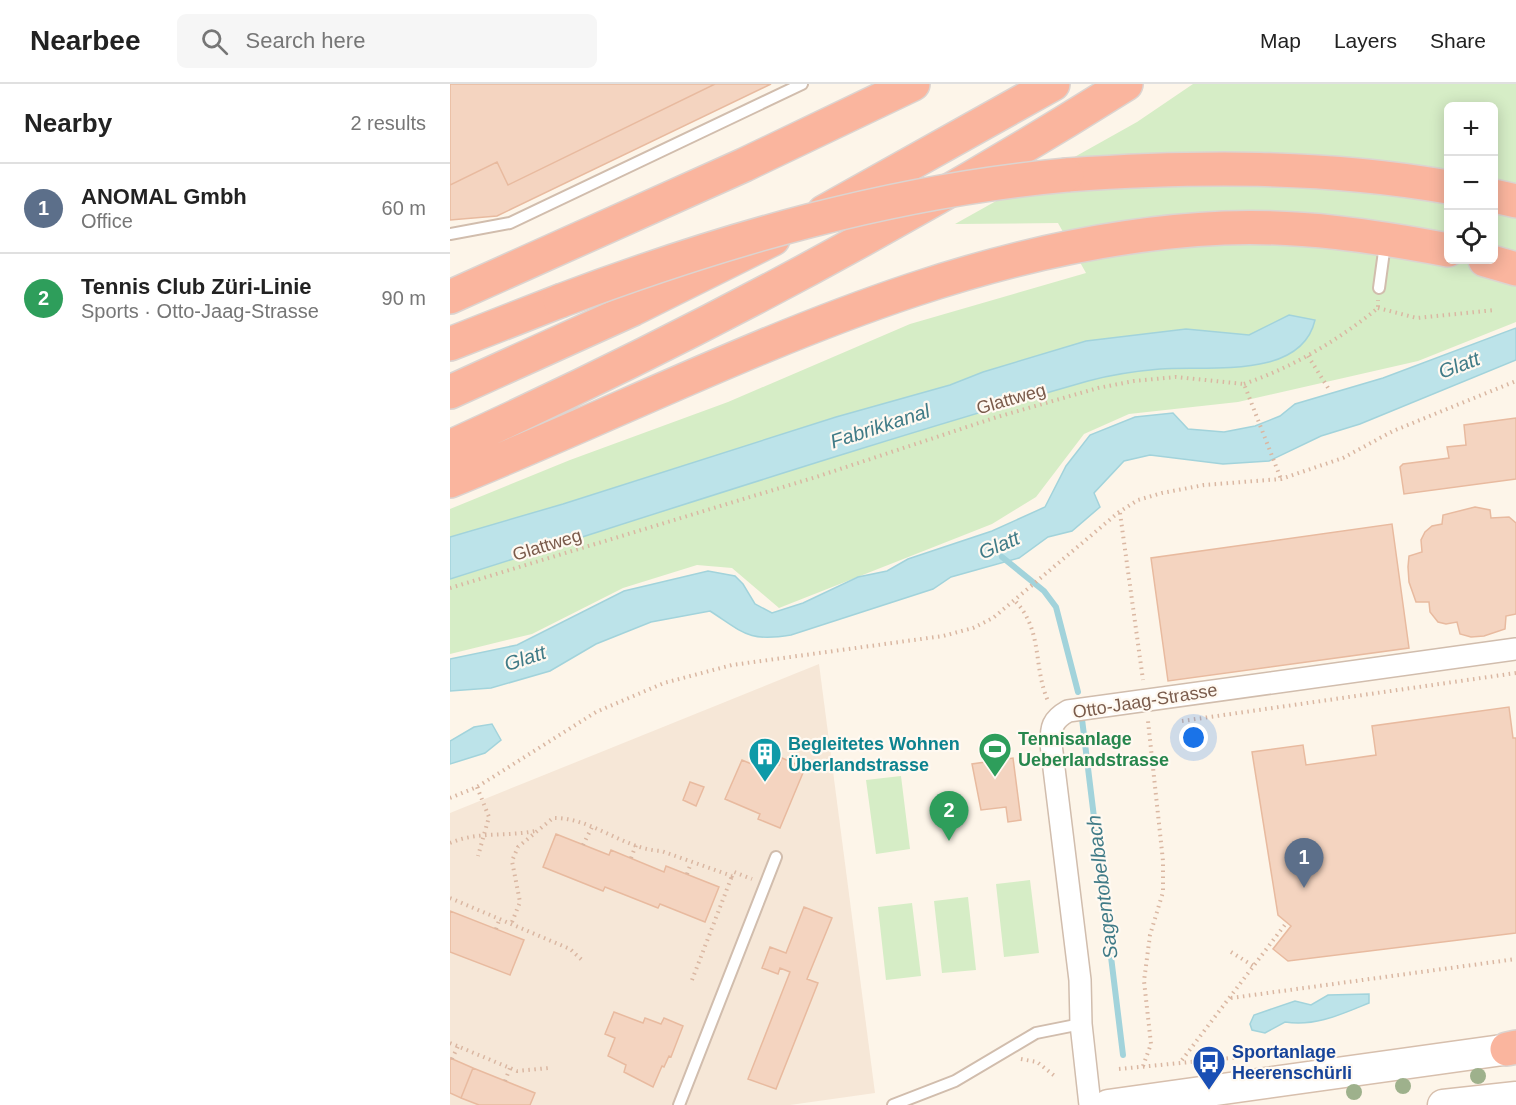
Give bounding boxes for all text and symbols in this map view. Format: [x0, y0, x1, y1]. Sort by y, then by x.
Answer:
search box [177, 14, 597, 68]
text: Nearbee [30, 25, 141, 56]
icon: search [198, 25, 231, 58]
text: Search here [246, 28, 365, 53]
text: Map [1260, 29, 1301, 52]
text: Layers [1334, 29, 1397, 52]
text: Share [1430, 29, 1486, 52]
map controls [1444, 102, 1498, 264]
button: + [1444, 102, 1498, 156]
text: Nearby [24, 108, 112, 138]
text: 2 results [350, 112, 426, 134]
button: − [1444, 156, 1498, 210]
text: ANOMAL Gmbh [81, 184, 247, 209]
text: 1 [38, 197, 49, 219]
text: 60 m [382, 197, 426, 219]
text: Office [81, 210, 133, 232]
button: locate [1444, 210, 1498, 264]
text: Tennis Club Züri-Linie [81, 274, 312, 299]
text: 2 [38, 287, 49, 309]
text: 90 m [382, 287, 426, 309]
text: Sports · Otto-Jaag-Strasse [81, 300, 319, 322]
water label: Glatt [1435, 347, 1484, 383]
street label: Glattweg [974, 380, 1048, 418]
water label: Fabrikkanal [827, 399, 933, 452]
street label: Glattweg [510, 525, 584, 565]
water label: Glatt [975, 526, 1024, 563]
water label: Glatt [502, 641, 550, 675]
street label: Otto-Jaag-Strasse [1071, 680, 1219, 722]
your location [1179, 723, 1208, 752]
place label: Tennisanlage Ueberlandstrasse [1018, 729, 1169, 770]
sports icon: Tennisanlage Ueberlandstrasse [977, 731, 1013, 778]
place label: Begleitetes Wohnen Überlandstrasse [788, 734, 960, 775]
building icon: Begleitetes Wohnen Überlandstrasse [747, 736, 783, 783]
pin: 2 [930, 792, 968, 841]
water label: Sagentobelbach [1082, 814, 1122, 960]
pin: 1 [1284, 838, 1324, 888]
place label: Sportanlage Heerenschürli [1232, 1042, 1352, 1083]
bus stop icon: Sportanlage Heerenschürli [1191, 1044, 1227, 1091]

